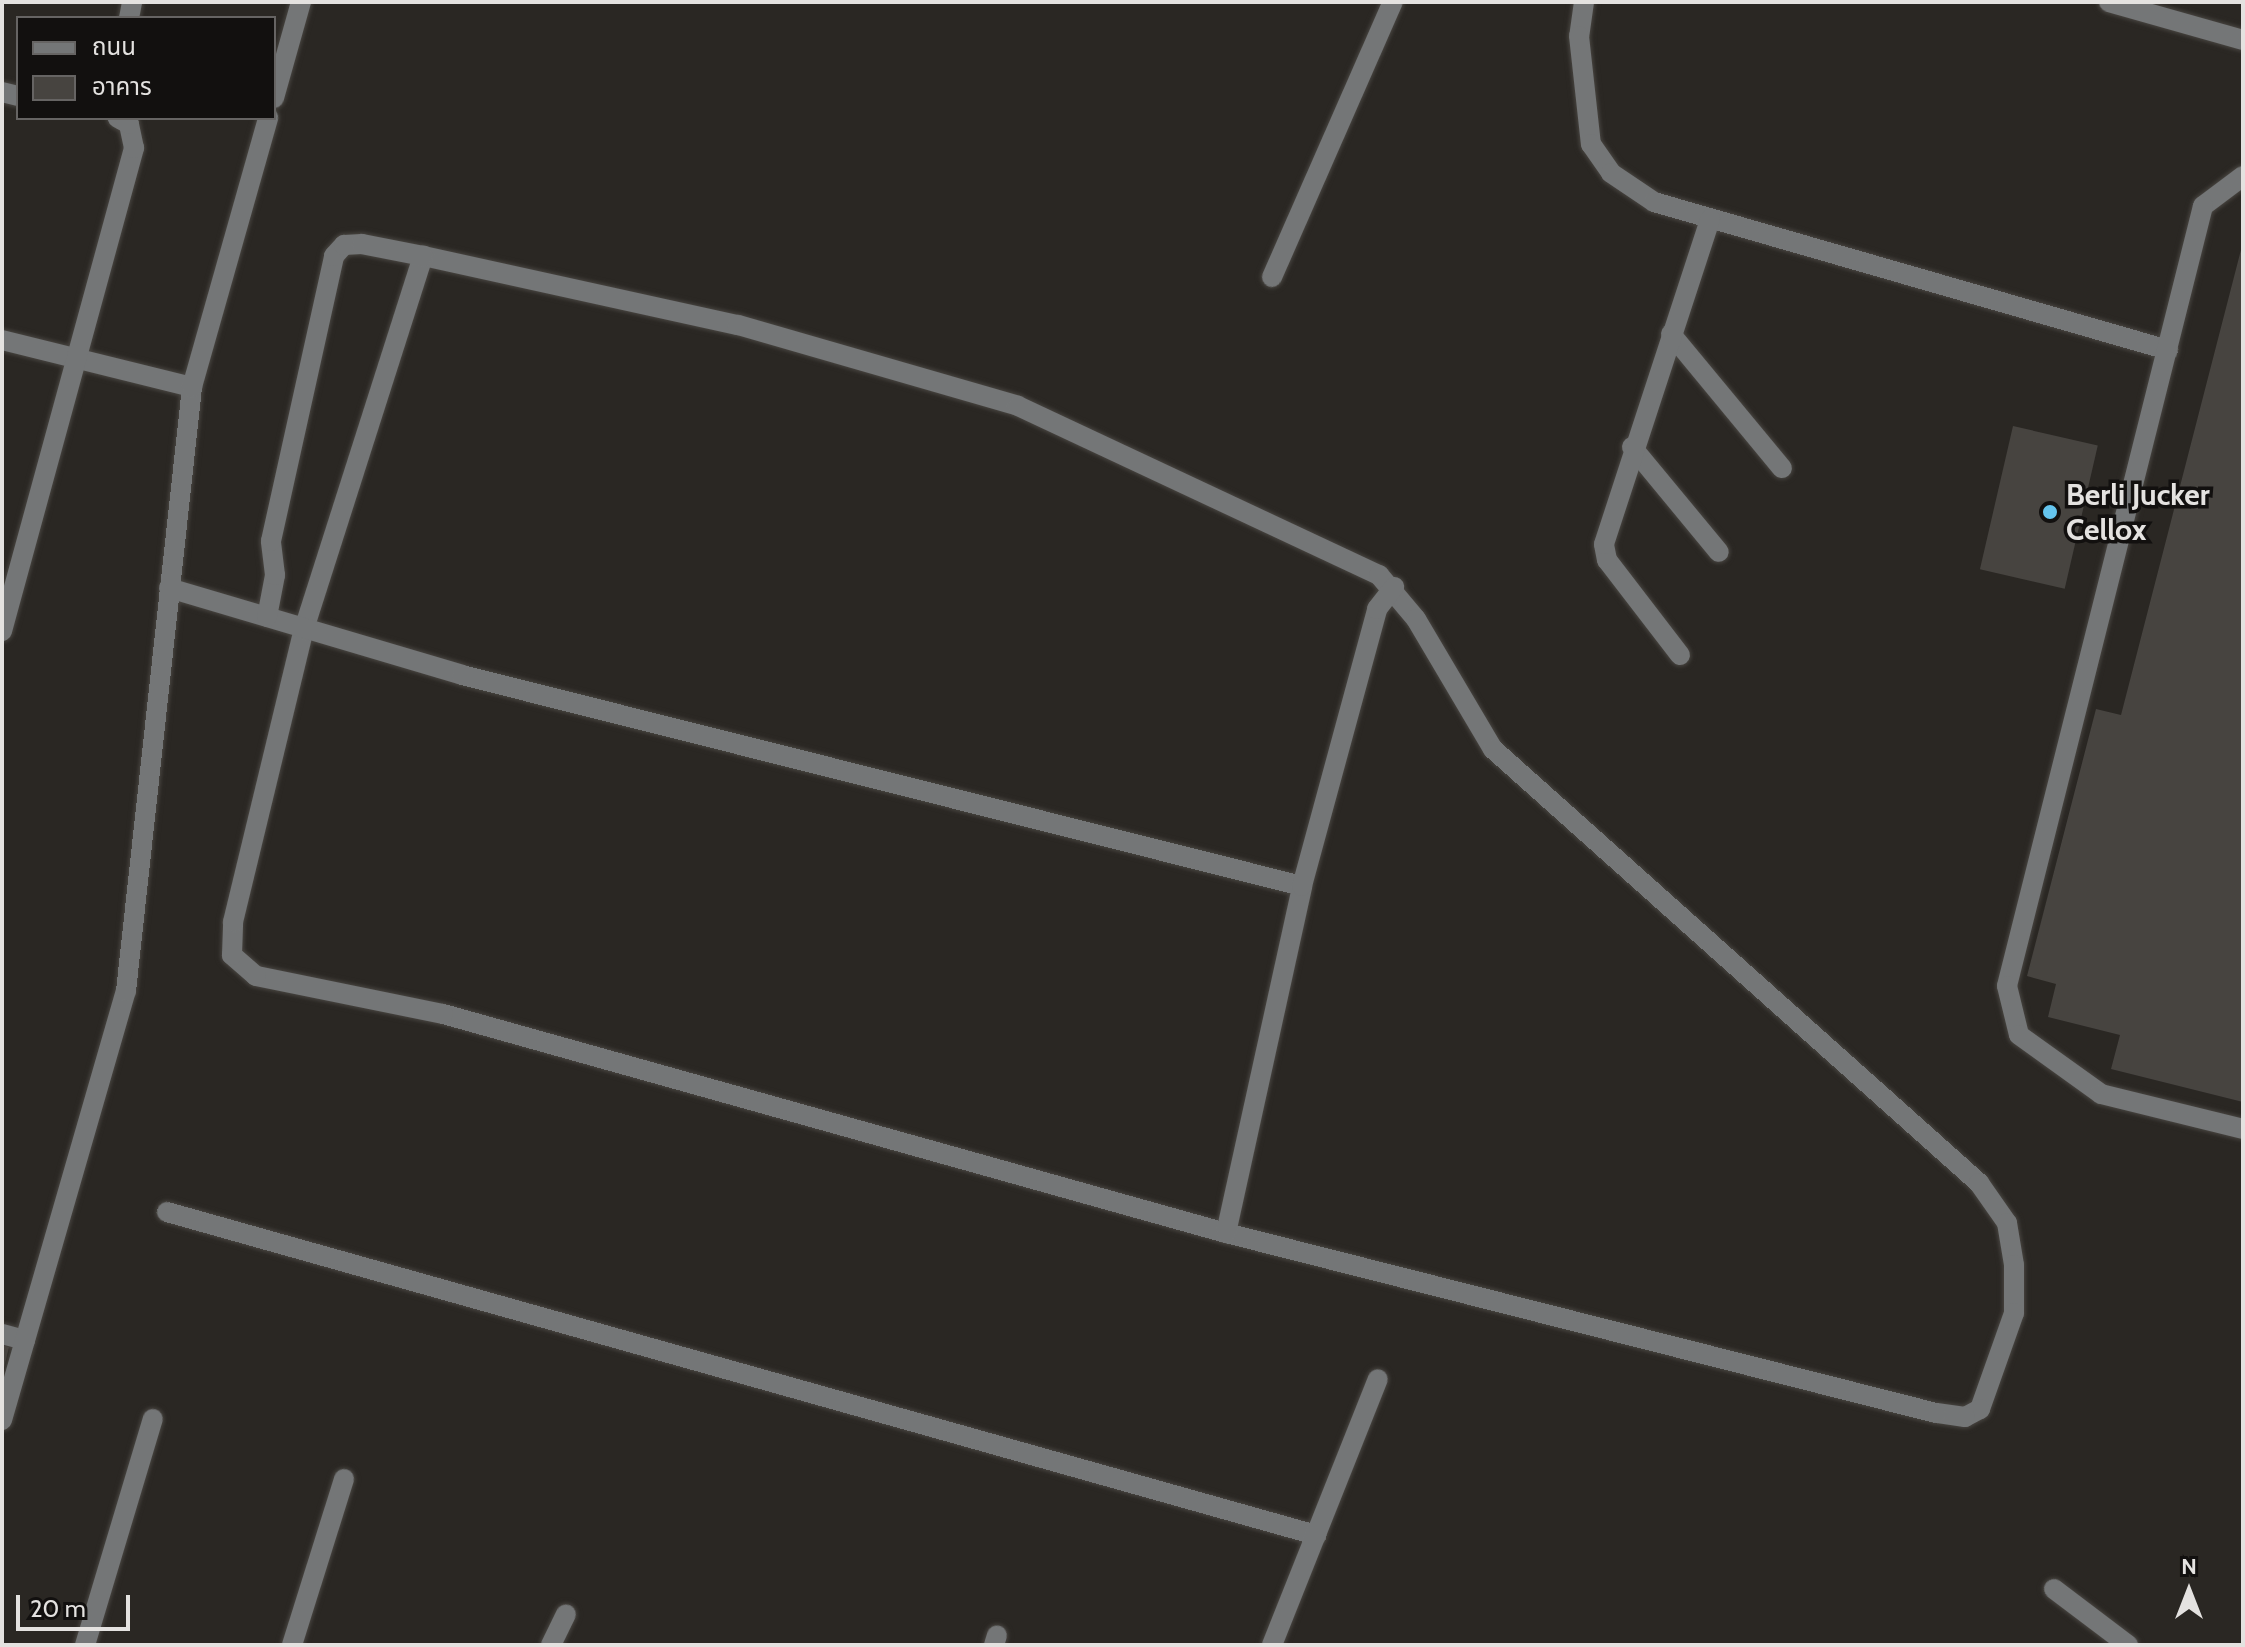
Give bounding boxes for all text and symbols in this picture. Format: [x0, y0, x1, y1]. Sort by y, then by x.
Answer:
legend [16, 16, 276, 120]
text: ถนน [92, 32, 136, 61]
text: อาคาร [92, 72, 152, 101]
place label: Berli Jucker Cellox [2066, 477, 2210, 548]
marker: Berli Jucker Cellox [2041, 503, 2059, 521]
north arrow [2149, 1551, 2229, 1631]
text: N [2181, 1553, 2197, 1580]
scale bar [20, 1579, 134, 1629]
text: 20 m [30, 1594, 86, 1623]

